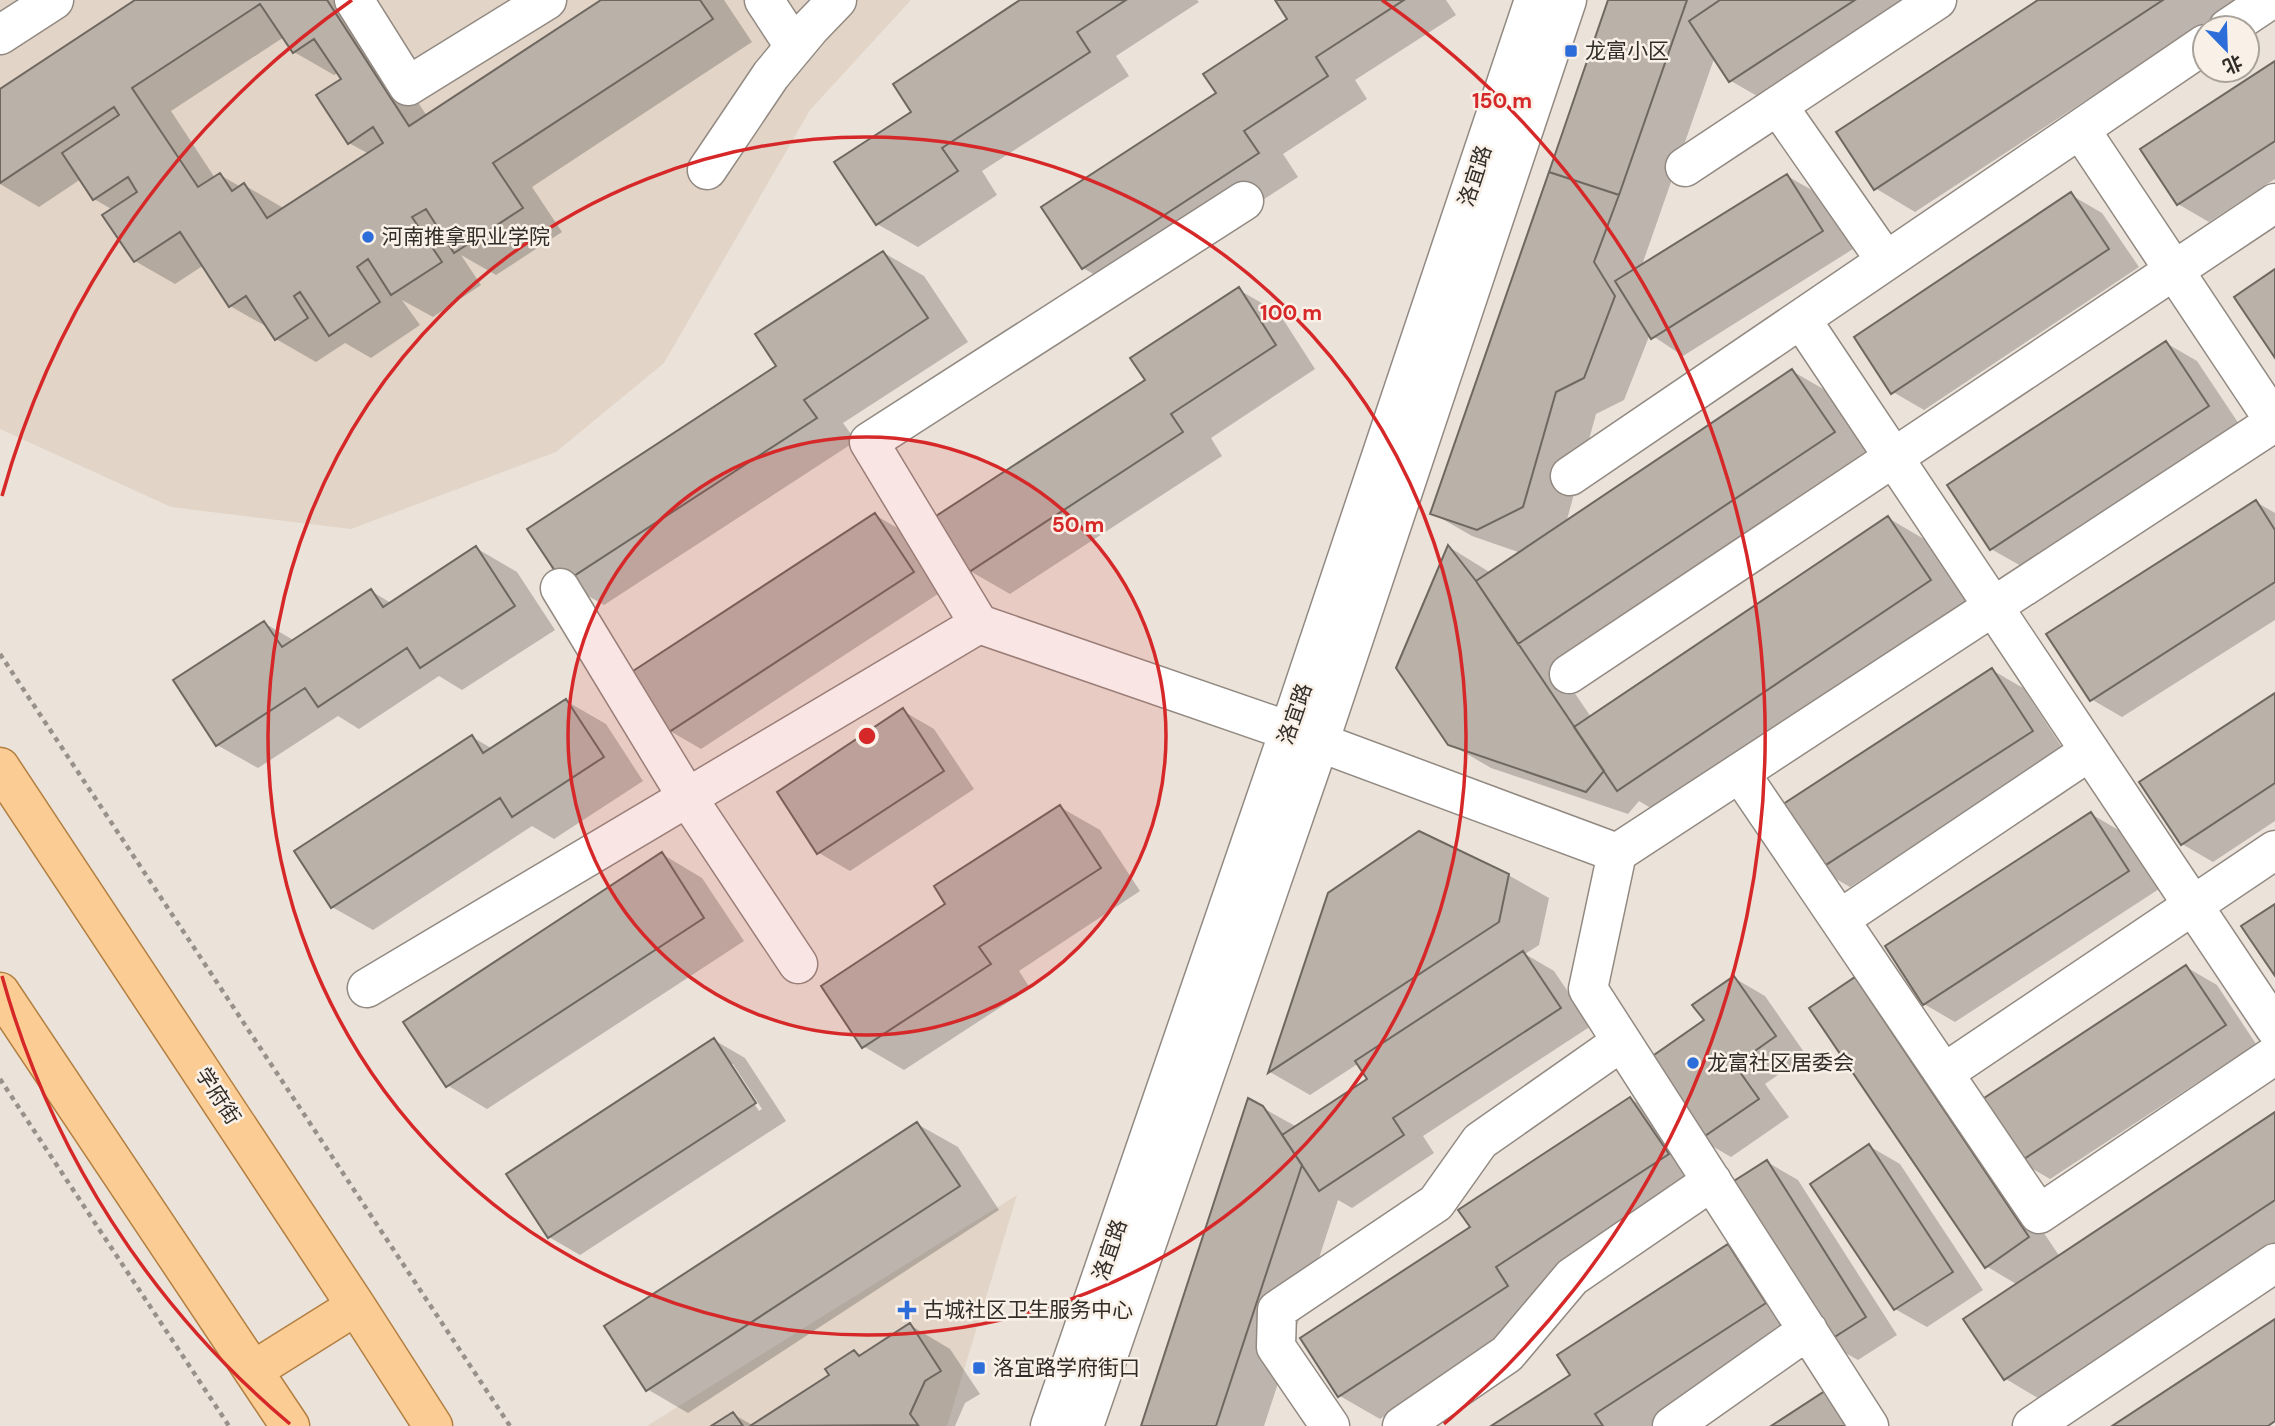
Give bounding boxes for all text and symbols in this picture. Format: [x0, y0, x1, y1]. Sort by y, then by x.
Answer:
north arrow [2191, 14, 2261, 84]
place label: 龙富小区 [1585, 37, 1669, 65]
marker: 龙富小区 [1563, 43, 1579, 59]
text: 北 [2219, 49, 2246, 79]
text: 150 m [1472, 87, 1532, 115]
street label: 洛宜路 [1452, 142, 1498, 210]
place label: 河南推拿职业学院 [382, 223, 550, 251]
marker: 河南推拿职业学院 [360, 229, 376, 245]
text: 100 m [1260, 299, 1322, 327]
text: 50 m [1052, 511, 1104, 539]
street label: 洛宜路 [1272, 680, 1318, 748]
centre of rings [855, 724, 879, 748]
place label: 龙富社区居委会 [1707, 1049, 1854, 1077]
marker: 龙富社区居委会 [1685, 1055, 1701, 1071]
street label: 学府街 [189, 1062, 247, 1130]
street label: 洛宜路 [1087, 1216, 1133, 1284]
place label: 古城社区卫生服务中心 [923, 1296, 1133, 1324]
marker: 古城社区卫生服务中心 [897, 1300, 917, 1320]
place label: 洛宜路学府街口 [993, 1354, 1140, 1382]
marker: 洛宜路学府街口 [971, 1360, 987, 1376]

